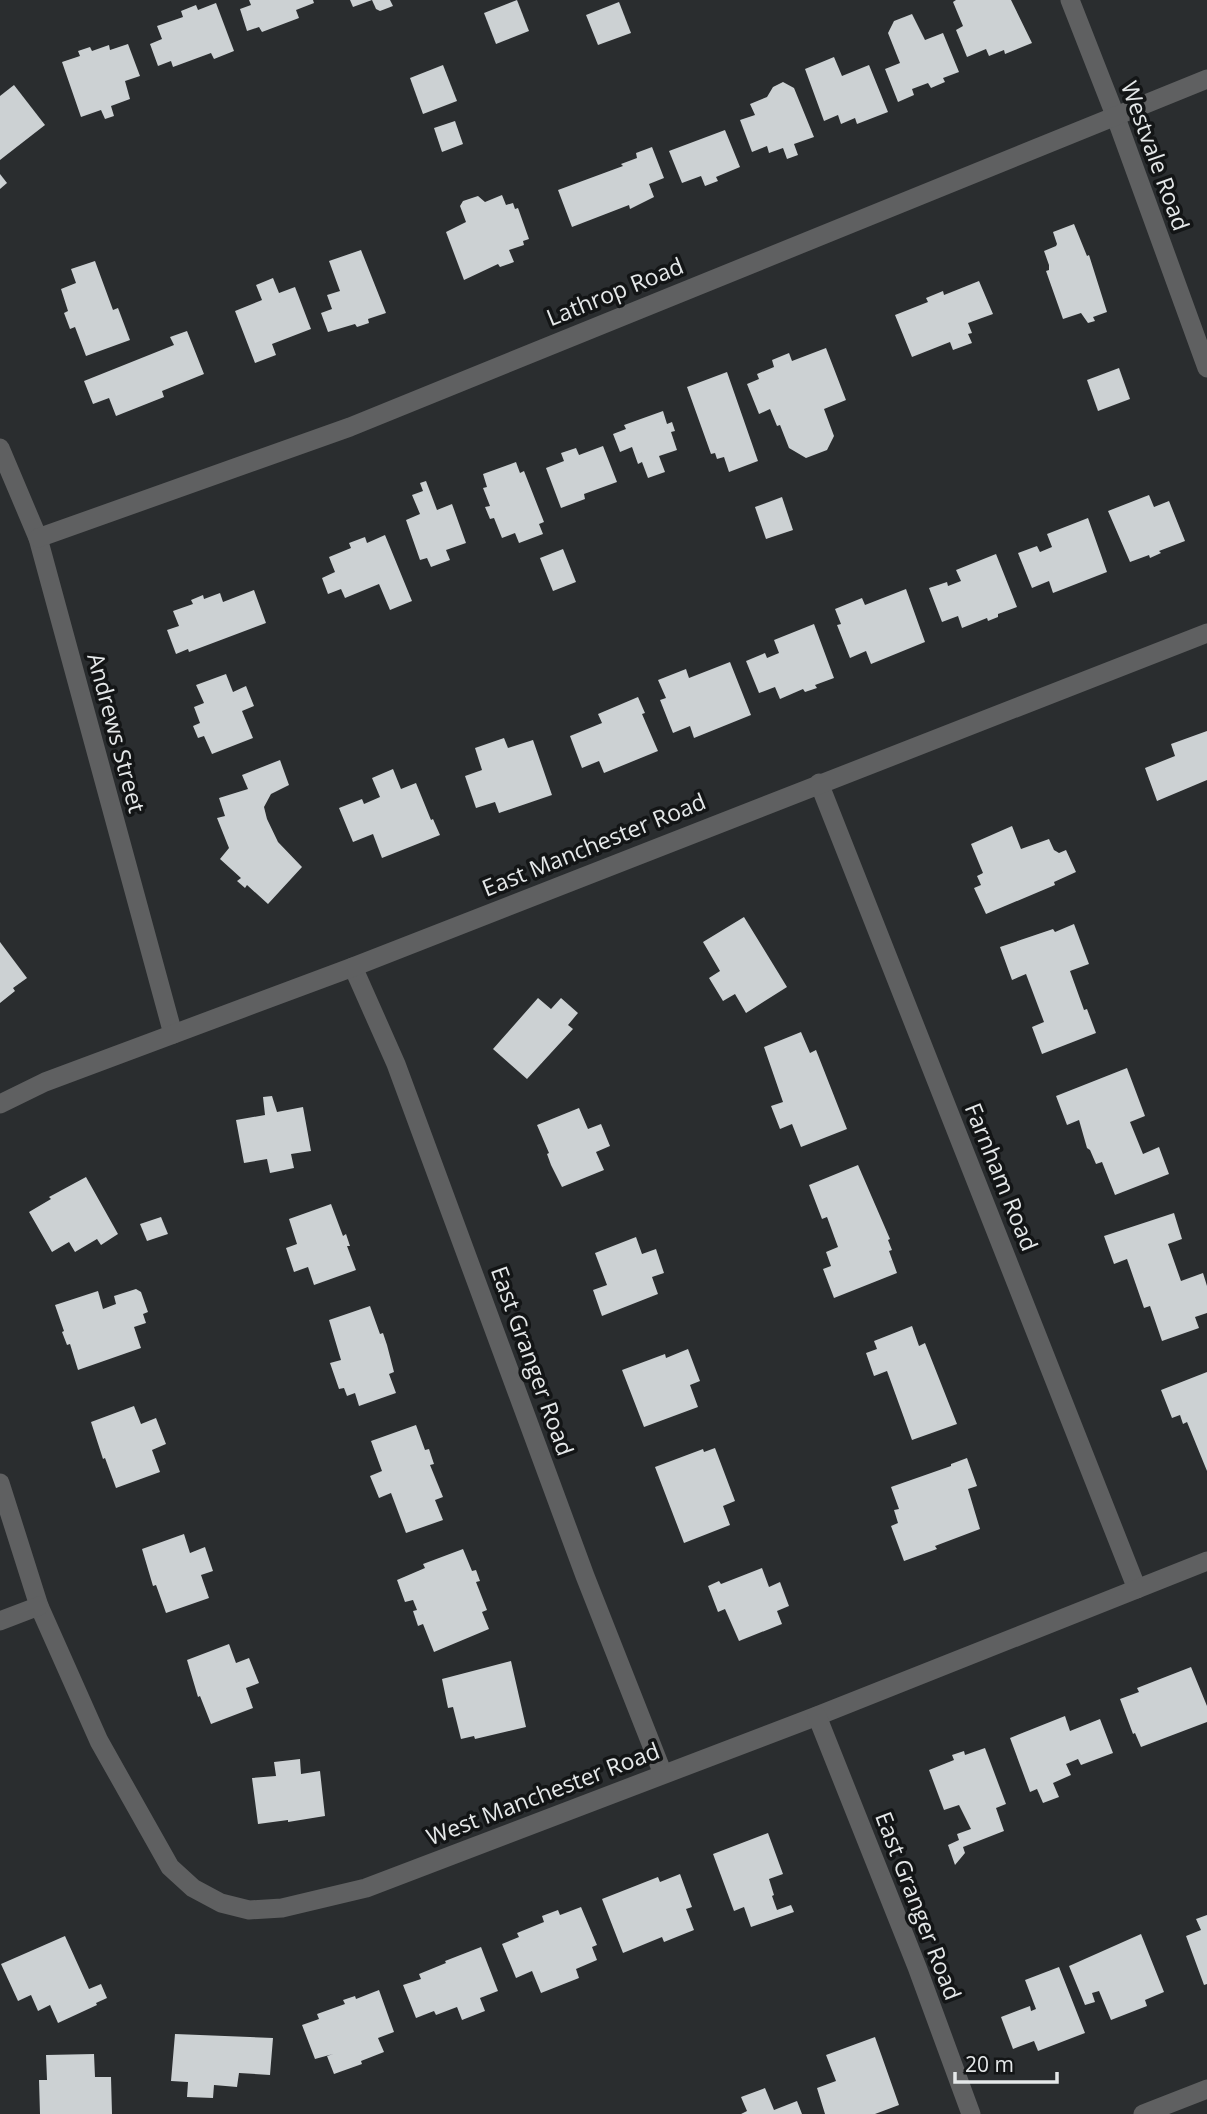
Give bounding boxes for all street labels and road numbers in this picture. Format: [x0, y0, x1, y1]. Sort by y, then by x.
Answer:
street label: Westvale Road [1114, 76, 1198, 235]
street label: Lathrop Road [541, 249, 688, 333]
street label: Andrews Street [80, 649, 154, 816]
street label: East Manchester Road [477, 785, 710, 904]
street label: Farnham Road [958, 1098, 1046, 1255]
street label: East Granger Road [484, 1262, 582, 1460]
street label: West Manchester Road [422, 1734, 664, 1852]
street label: East Granger Road [868, 1807, 970, 2004]

